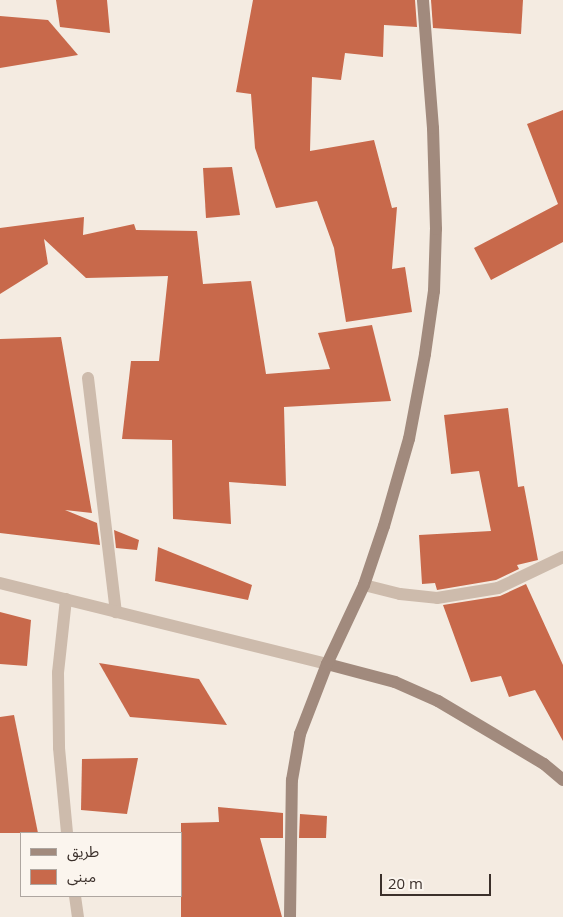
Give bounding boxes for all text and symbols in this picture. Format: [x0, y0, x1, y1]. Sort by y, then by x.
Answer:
legend [20, 832, 182, 897]
text: طريق [67, 841, 99, 861]
scale bar [383, 864, 494, 896]
text: مبنى [67, 866, 96, 886]
text: 20 m [388, 873, 423, 893]

